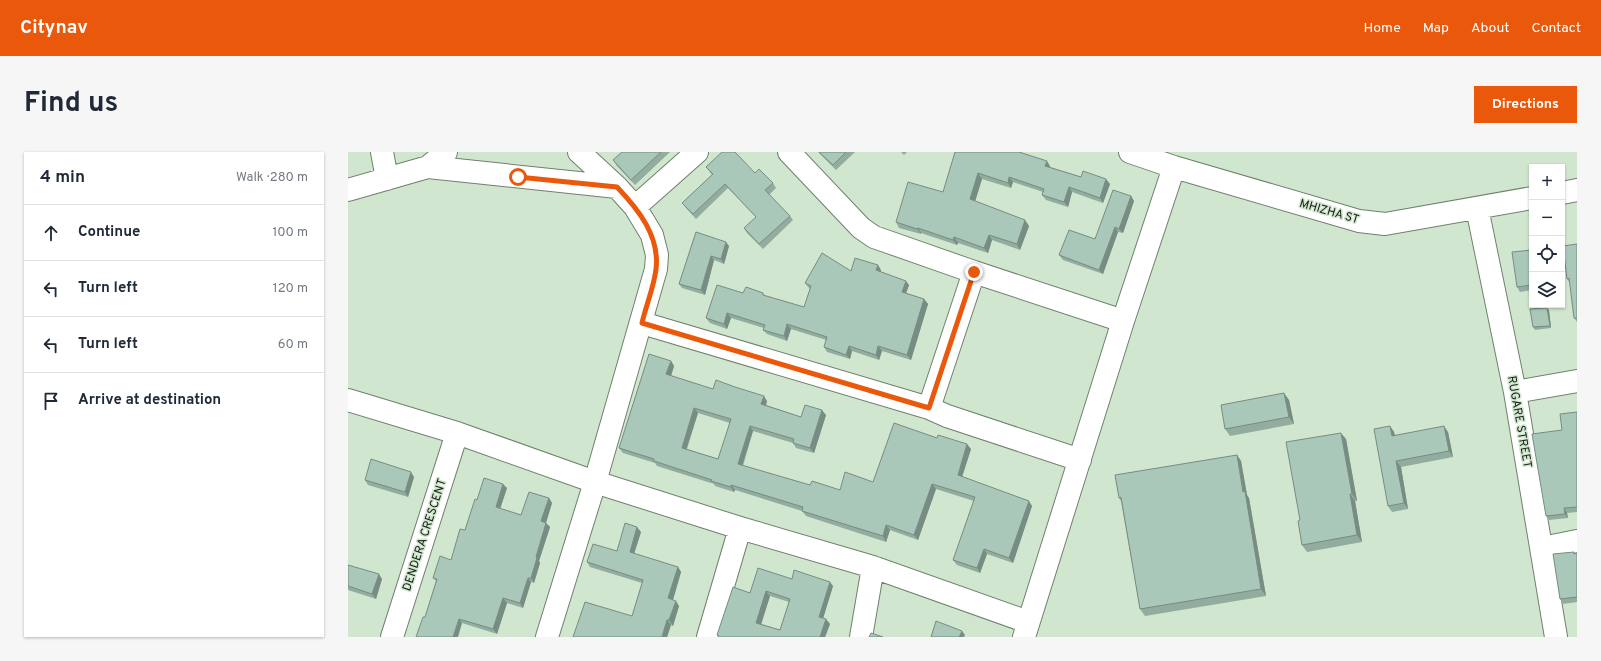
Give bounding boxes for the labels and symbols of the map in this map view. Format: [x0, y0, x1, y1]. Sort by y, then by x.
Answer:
route start [509, 168, 527, 186]
street label: MHIZHA ST [1297, 196, 1361, 228]
route end [965, 263, 983, 281]
street label: RUGARE STREET [1503, 375, 1535, 469]
street label: DENDERA CRESCENT [399, 477, 451, 593]

